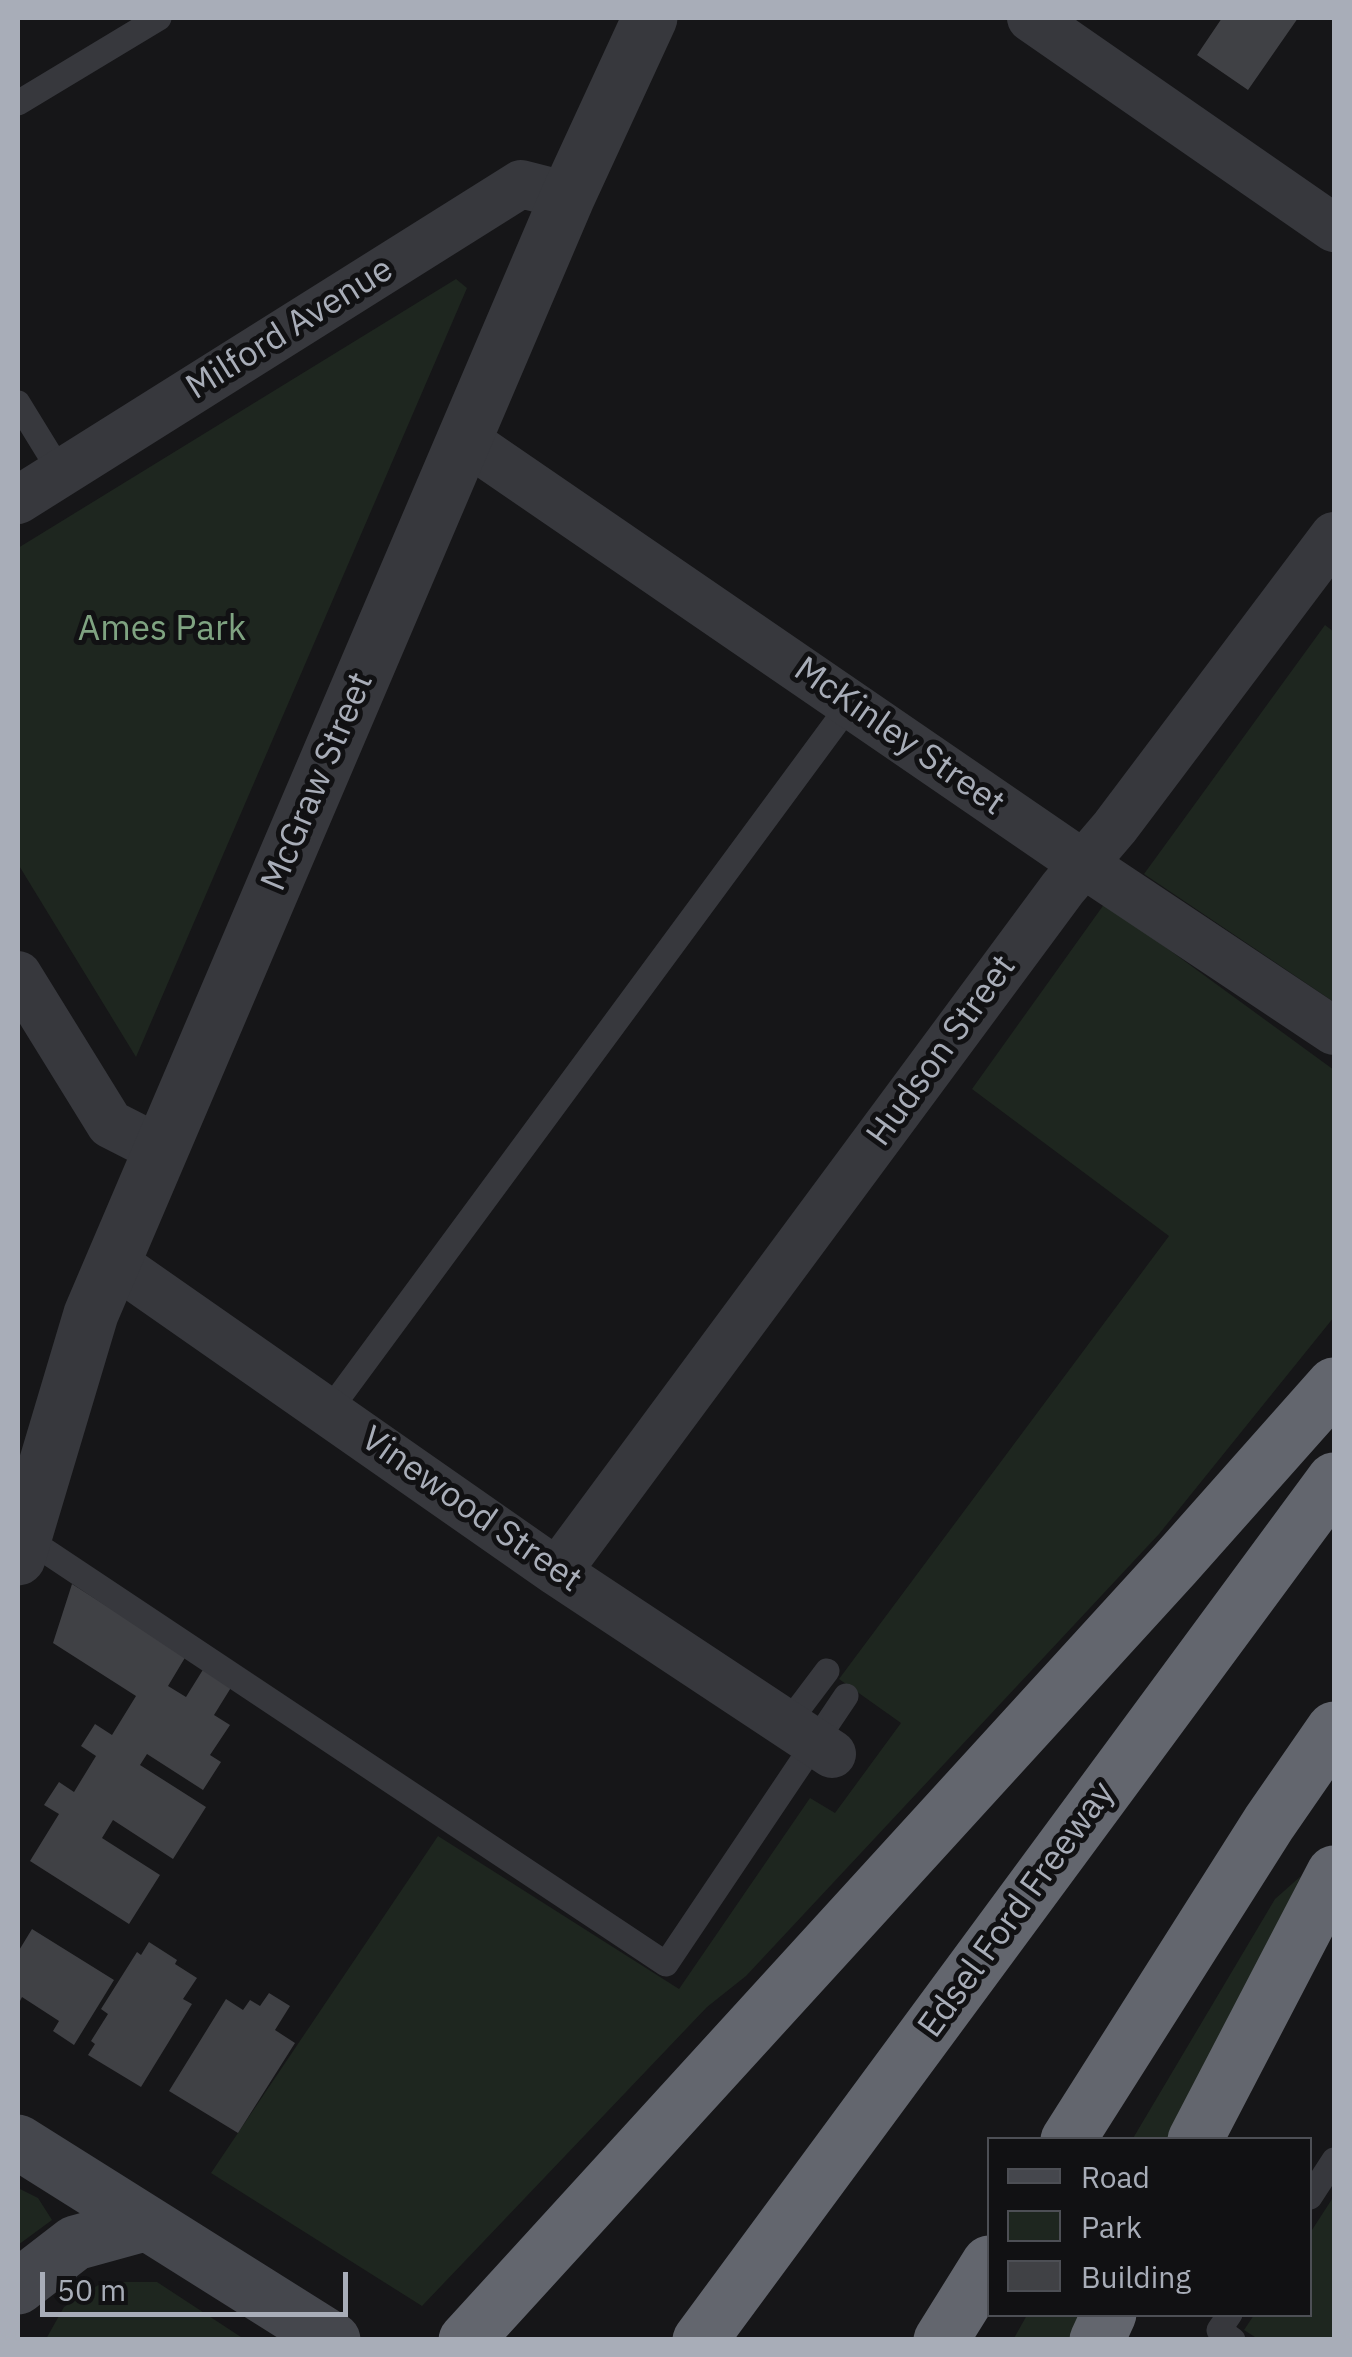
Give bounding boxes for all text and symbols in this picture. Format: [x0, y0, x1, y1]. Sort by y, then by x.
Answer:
street label: Milford Avenue [179, 249, 401, 409]
park label: Ames Park [78, 609, 246, 651]
street label: McKinley Street [786, 649, 1012, 825]
street label: McGraw Street [253, 667, 383, 897]
street label: Hudson Street [859, 947, 1025, 1155]
street label: Vinewood Street [353, 1418, 589, 1602]
street label: Edsel Ford Freeway [910, 1774, 1124, 2046]
legend [987, 2137, 1312, 2317]
text: Road [1081, 2157, 1150, 2196]
text: Park [1081, 2207, 1142, 2246]
scale bar [45, 2252, 352, 2314]
text: Building [1081, 2257, 1191, 2296]
text: 50 m [57, 2270, 126, 2309]

